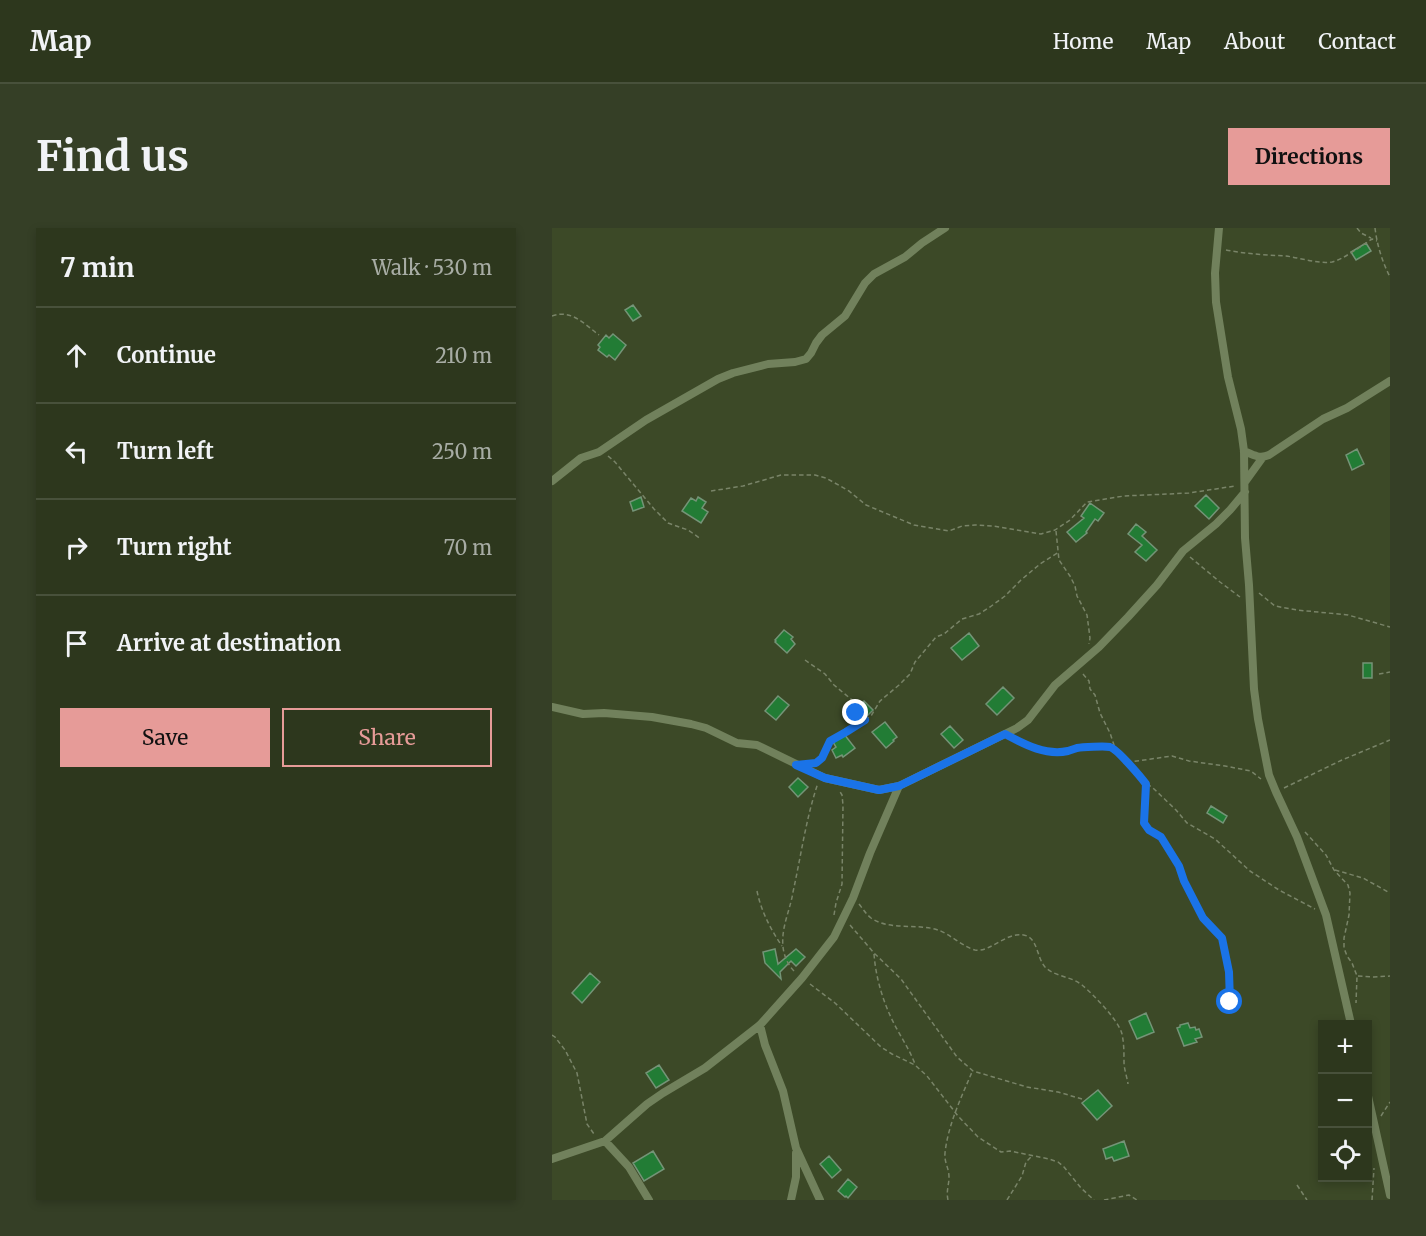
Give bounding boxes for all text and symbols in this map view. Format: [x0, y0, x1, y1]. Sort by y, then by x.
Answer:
text: Map [30, 23, 92, 59]
text: Home [1053, 28, 1113, 55]
text: Map [1146, 28, 1191, 55]
text: About [1224, 28, 1285, 55]
text: Contact [1318, 28, 1396, 55]
button: Directions [1228, 128, 1390, 185]
text: Find us [36, 130, 189, 182]
text: 7 min [60, 251, 134, 284]
text: Walk · 530 m [372, 255, 492, 280]
icon: ahead [60, 339, 93, 372]
text: Continue [117, 341, 216, 369]
text: 210 m [435, 343, 492, 368]
icon: left [60, 435, 93, 468]
text: Turn left [117, 437, 214, 465]
text: 250 m [432, 439, 492, 464]
icon: right [60, 531, 93, 564]
text: Turn right [117, 533, 231, 561]
text: 70 m [444, 535, 492, 560]
icon: arrive [60, 627, 93, 660]
text: Arrive at destination [117, 629, 341, 657]
route end [842, 699, 868, 725]
button: Save [60, 708, 270, 767]
button: Share [282, 708, 492, 767]
route start [1216, 988, 1242, 1014]
map controls [1318, 1020, 1372, 1182]
button: + [1318, 1020, 1372, 1074]
button: − [1318, 1074, 1372, 1128]
button: locate [1318, 1128, 1372, 1182]

